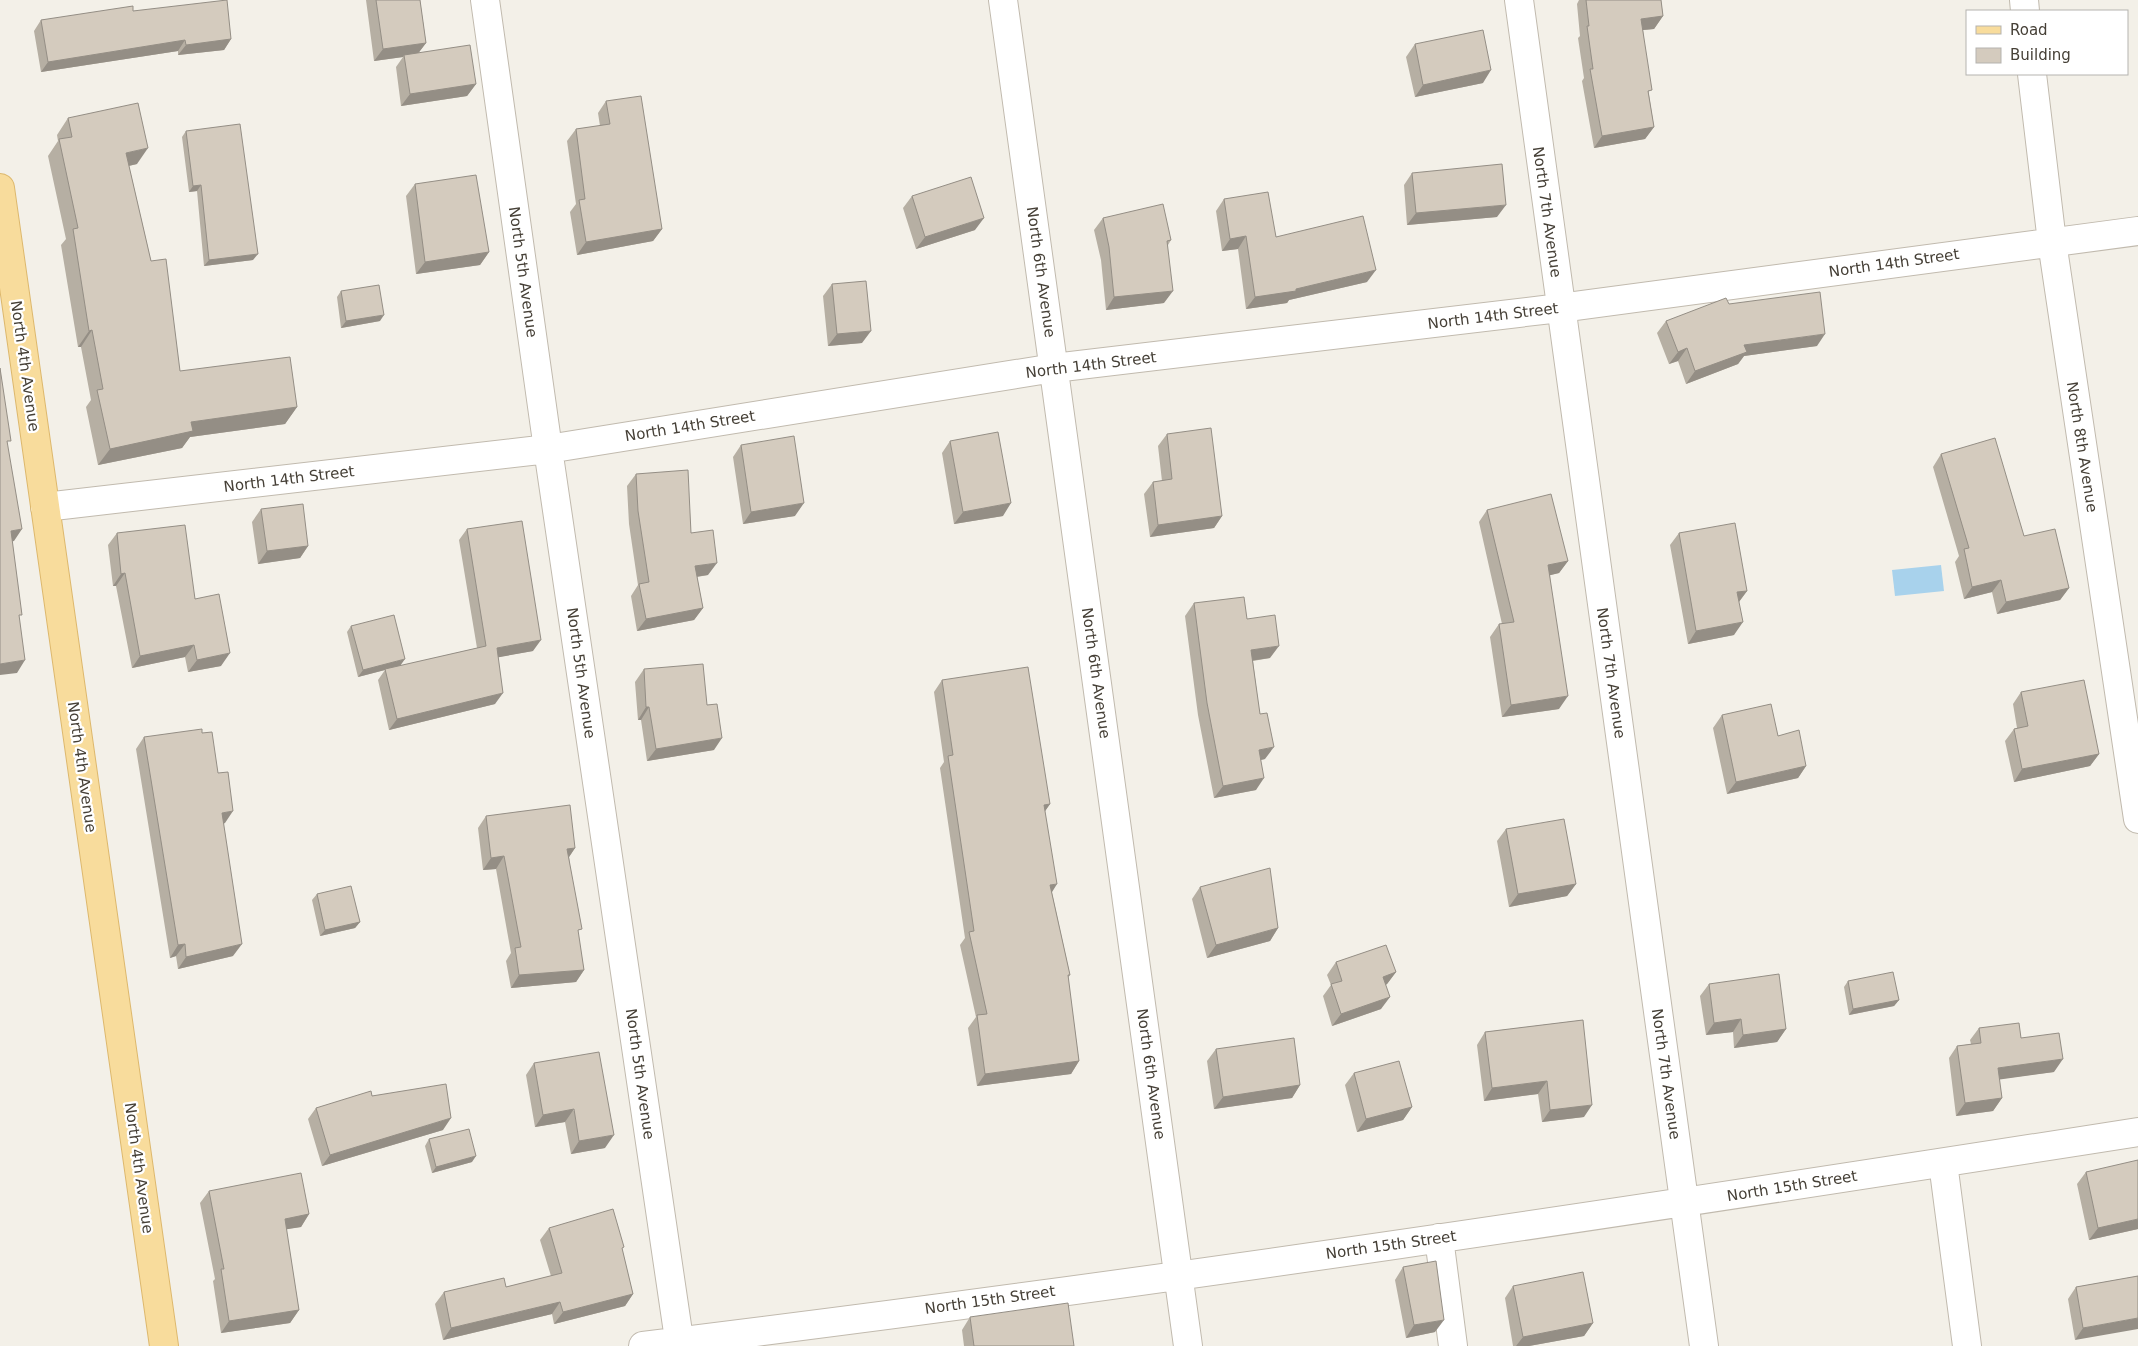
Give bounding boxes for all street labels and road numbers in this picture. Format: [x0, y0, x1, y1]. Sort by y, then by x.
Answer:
street label: North 7th Avenue [1529, 145, 1565, 279]
street label: North 5th Avenue [505, 205, 541, 339]
street label: North 6th Avenue [1023, 205, 1059, 339]
street label: North 14th Street [1828, 245, 1960, 281]
street label: North 4th Avenue [7, 299, 43, 433]
street label: North 14th Street [1427, 299, 1559, 333]
street label: North 14th Street [1025, 348, 1157, 382]
street label: North 8th Avenue [2063, 380, 2101, 514]
street label: North 14th Street [624, 407, 756, 445]
street label: North 14th Street [223, 462, 355, 496]
street label: North 5th Avenue [563, 606, 599, 740]
street label: North 6th Avenue [1078, 606, 1114, 740]
street label: North 7th Avenue [1593, 606, 1629, 740]
street label: North 4th Avenue [64, 700, 100, 834]
street label: North 5th Avenue [622, 1007, 658, 1141]
street label: North 6th Avenue [1133, 1007, 1169, 1141]
street label: North 7th Avenue [1648, 1007, 1684, 1141]
street label: North 4th Avenue [121, 1101, 157, 1235]
street label: North 15th Street [1726, 1167, 1858, 1205]
street label: North 15th Street [1325, 1227, 1457, 1263]
street label: North 15th Street [924, 1282, 1056, 1318]

